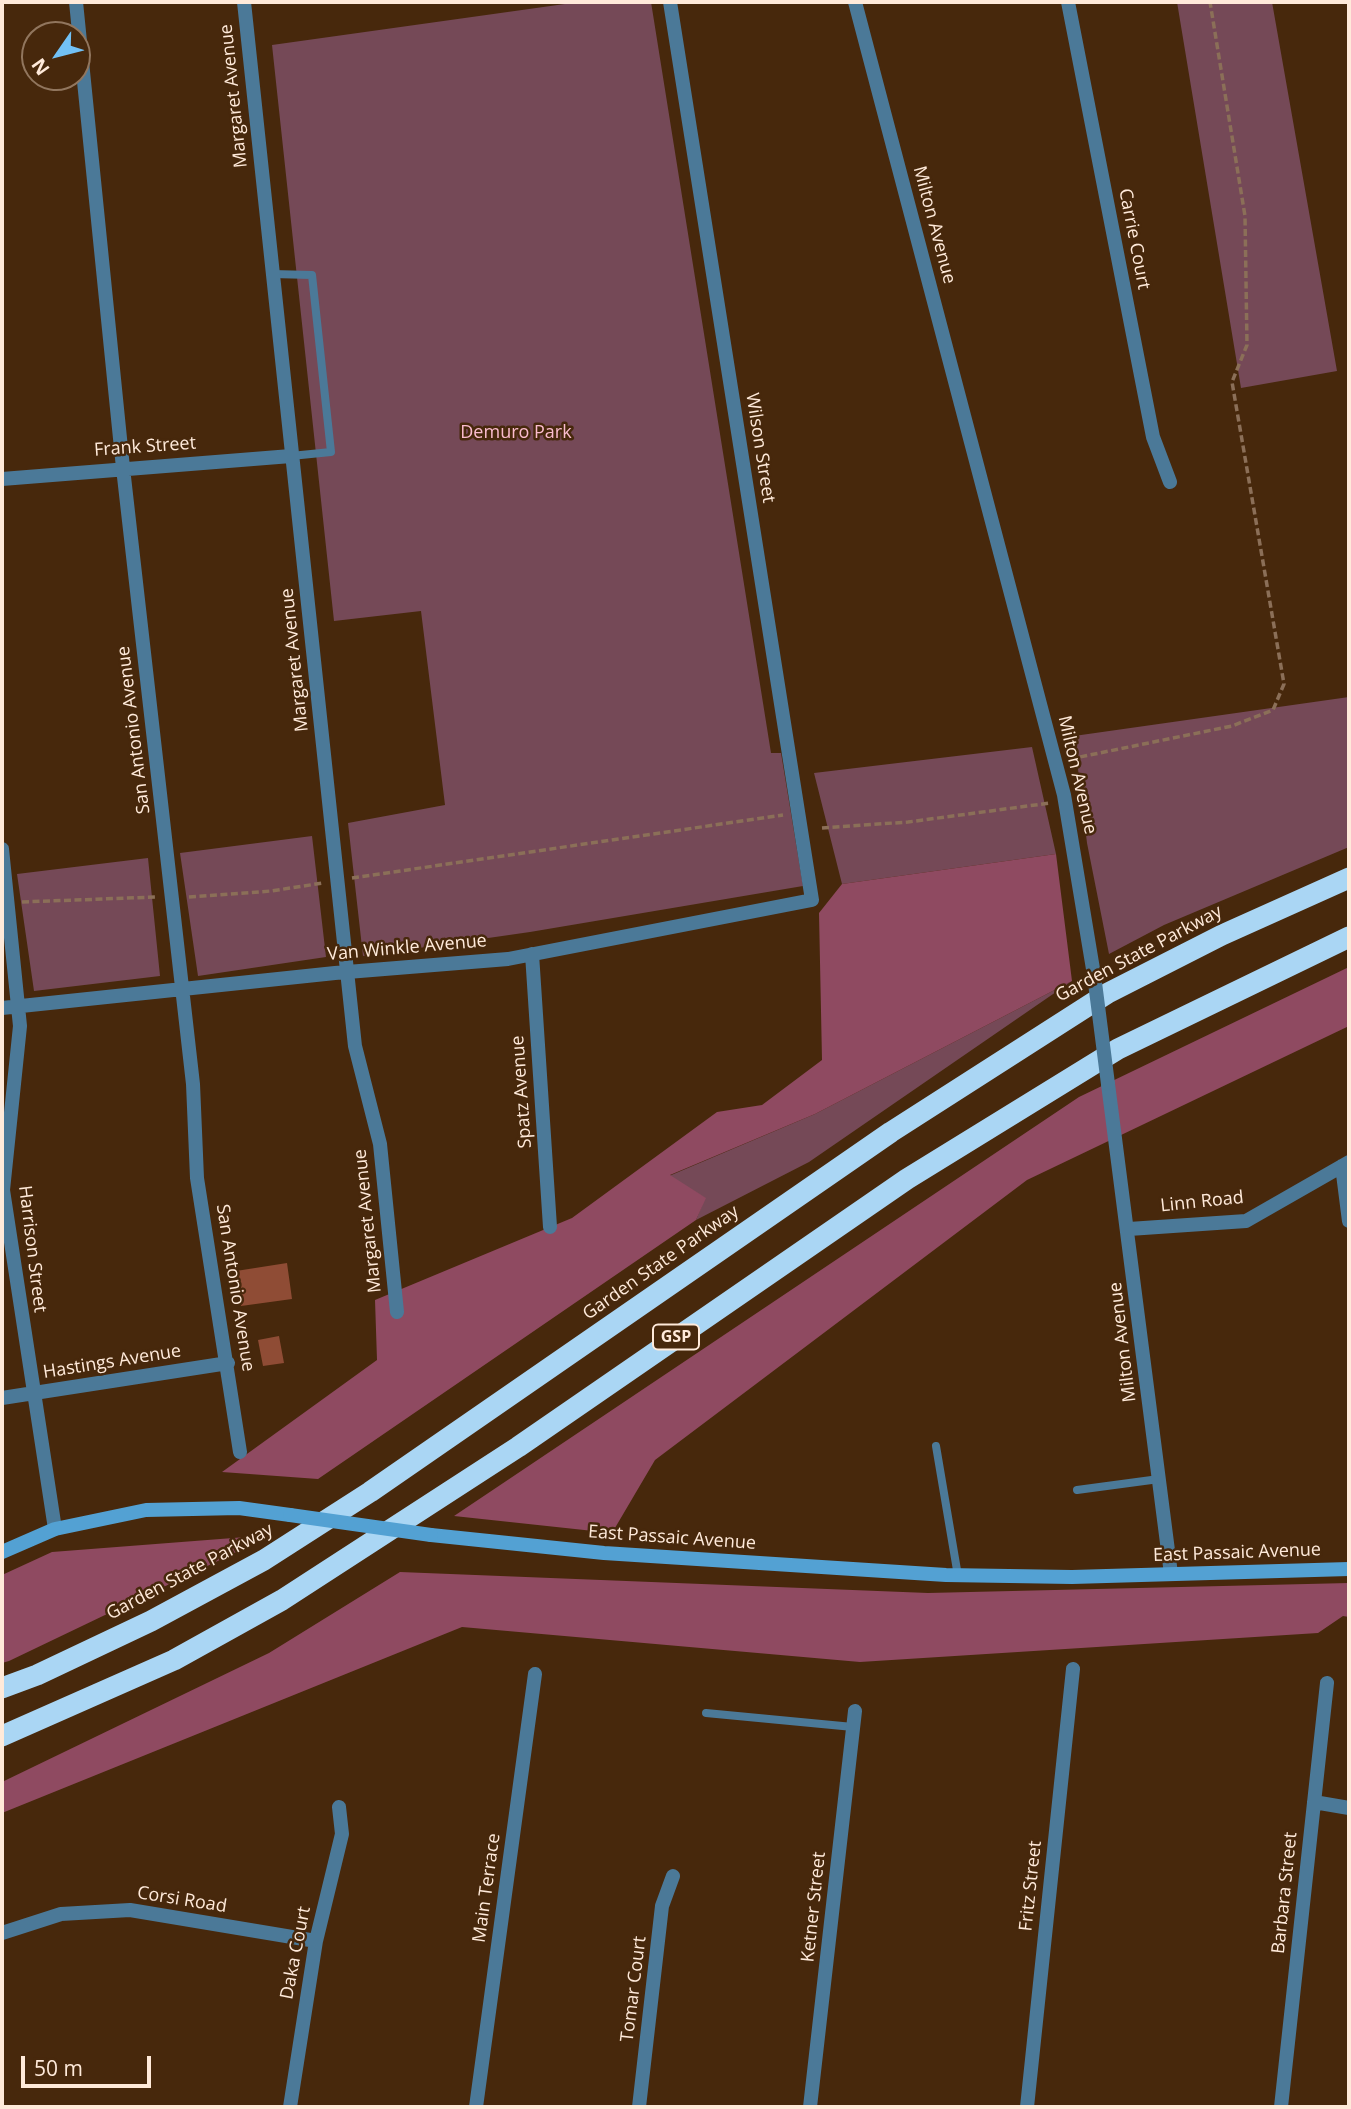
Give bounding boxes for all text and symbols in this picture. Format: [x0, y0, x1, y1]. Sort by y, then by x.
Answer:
north arrow [21, 21, 91, 91]
street label: Margaret Avenue [216, 23, 252, 169]
text: N [25, 53, 56, 81]
street label: Milton Avenue [908, 164, 960, 286]
street label: Carrie Court [1114, 187, 1154, 291]
street label: Wilson Street [741, 391, 779, 505]
park label: Demuro Park [460, 422, 572, 444]
street label: Frank Street [93, 433, 197, 461]
street label: Margaret Avenue [277, 587, 313, 733]
street label: San Antonio Avenue [113, 645, 155, 815]
street label: Milton Avenue [1053, 714, 1101, 836]
street label: Garden State Parkway [1052, 901, 1226, 1007]
street label: Van Winkle Avenue [326, 930, 488, 966]
street label: Spatz Avenue [507, 1035, 537, 1149]
street label: Margaret Avenue [350, 1148, 386, 1294]
street label: Harrison Street [13, 1184, 51, 1314]
street label: Linn Road [1159, 1187, 1245, 1217]
street label: Garden State Parkway [579, 1201, 743, 1325]
street label: San Antonio Avenue [211, 1203, 259, 1373]
street label: Milton Avenue [1105, 1281, 1141, 1403]
road number: GSP [653, 1324, 699, 1350]
street label: Hastings Avenue [41, 1340, 183, 1384]
street label: Garden State Parkway [103, 1519, 277, 1625]
street label: East Passaic Avenue [587, 1521, 757, 1555]
street label: East Passaic Avenue [1153, 1539, 1321, 1567]
street label: Barbara Street [1268, 1831, 1302, 1955]
street label: Main Terrace [469, 1832, 505, 1944]
street label: Fritz Street [1016, 1840, 1046, 1932]
street label: Ketner Street [797, 1851, 831, 1963]
street label: Corsi Road [136, 1882, 228, 1918]
street label: Daka Court [276, 1905, 316, 2001]
street label: Tomar Court [617, 1935, 651, 2043]
scale bar [24, 2042, 154, 2086]
text: 50 m [34, 2054, 83, 2082]

